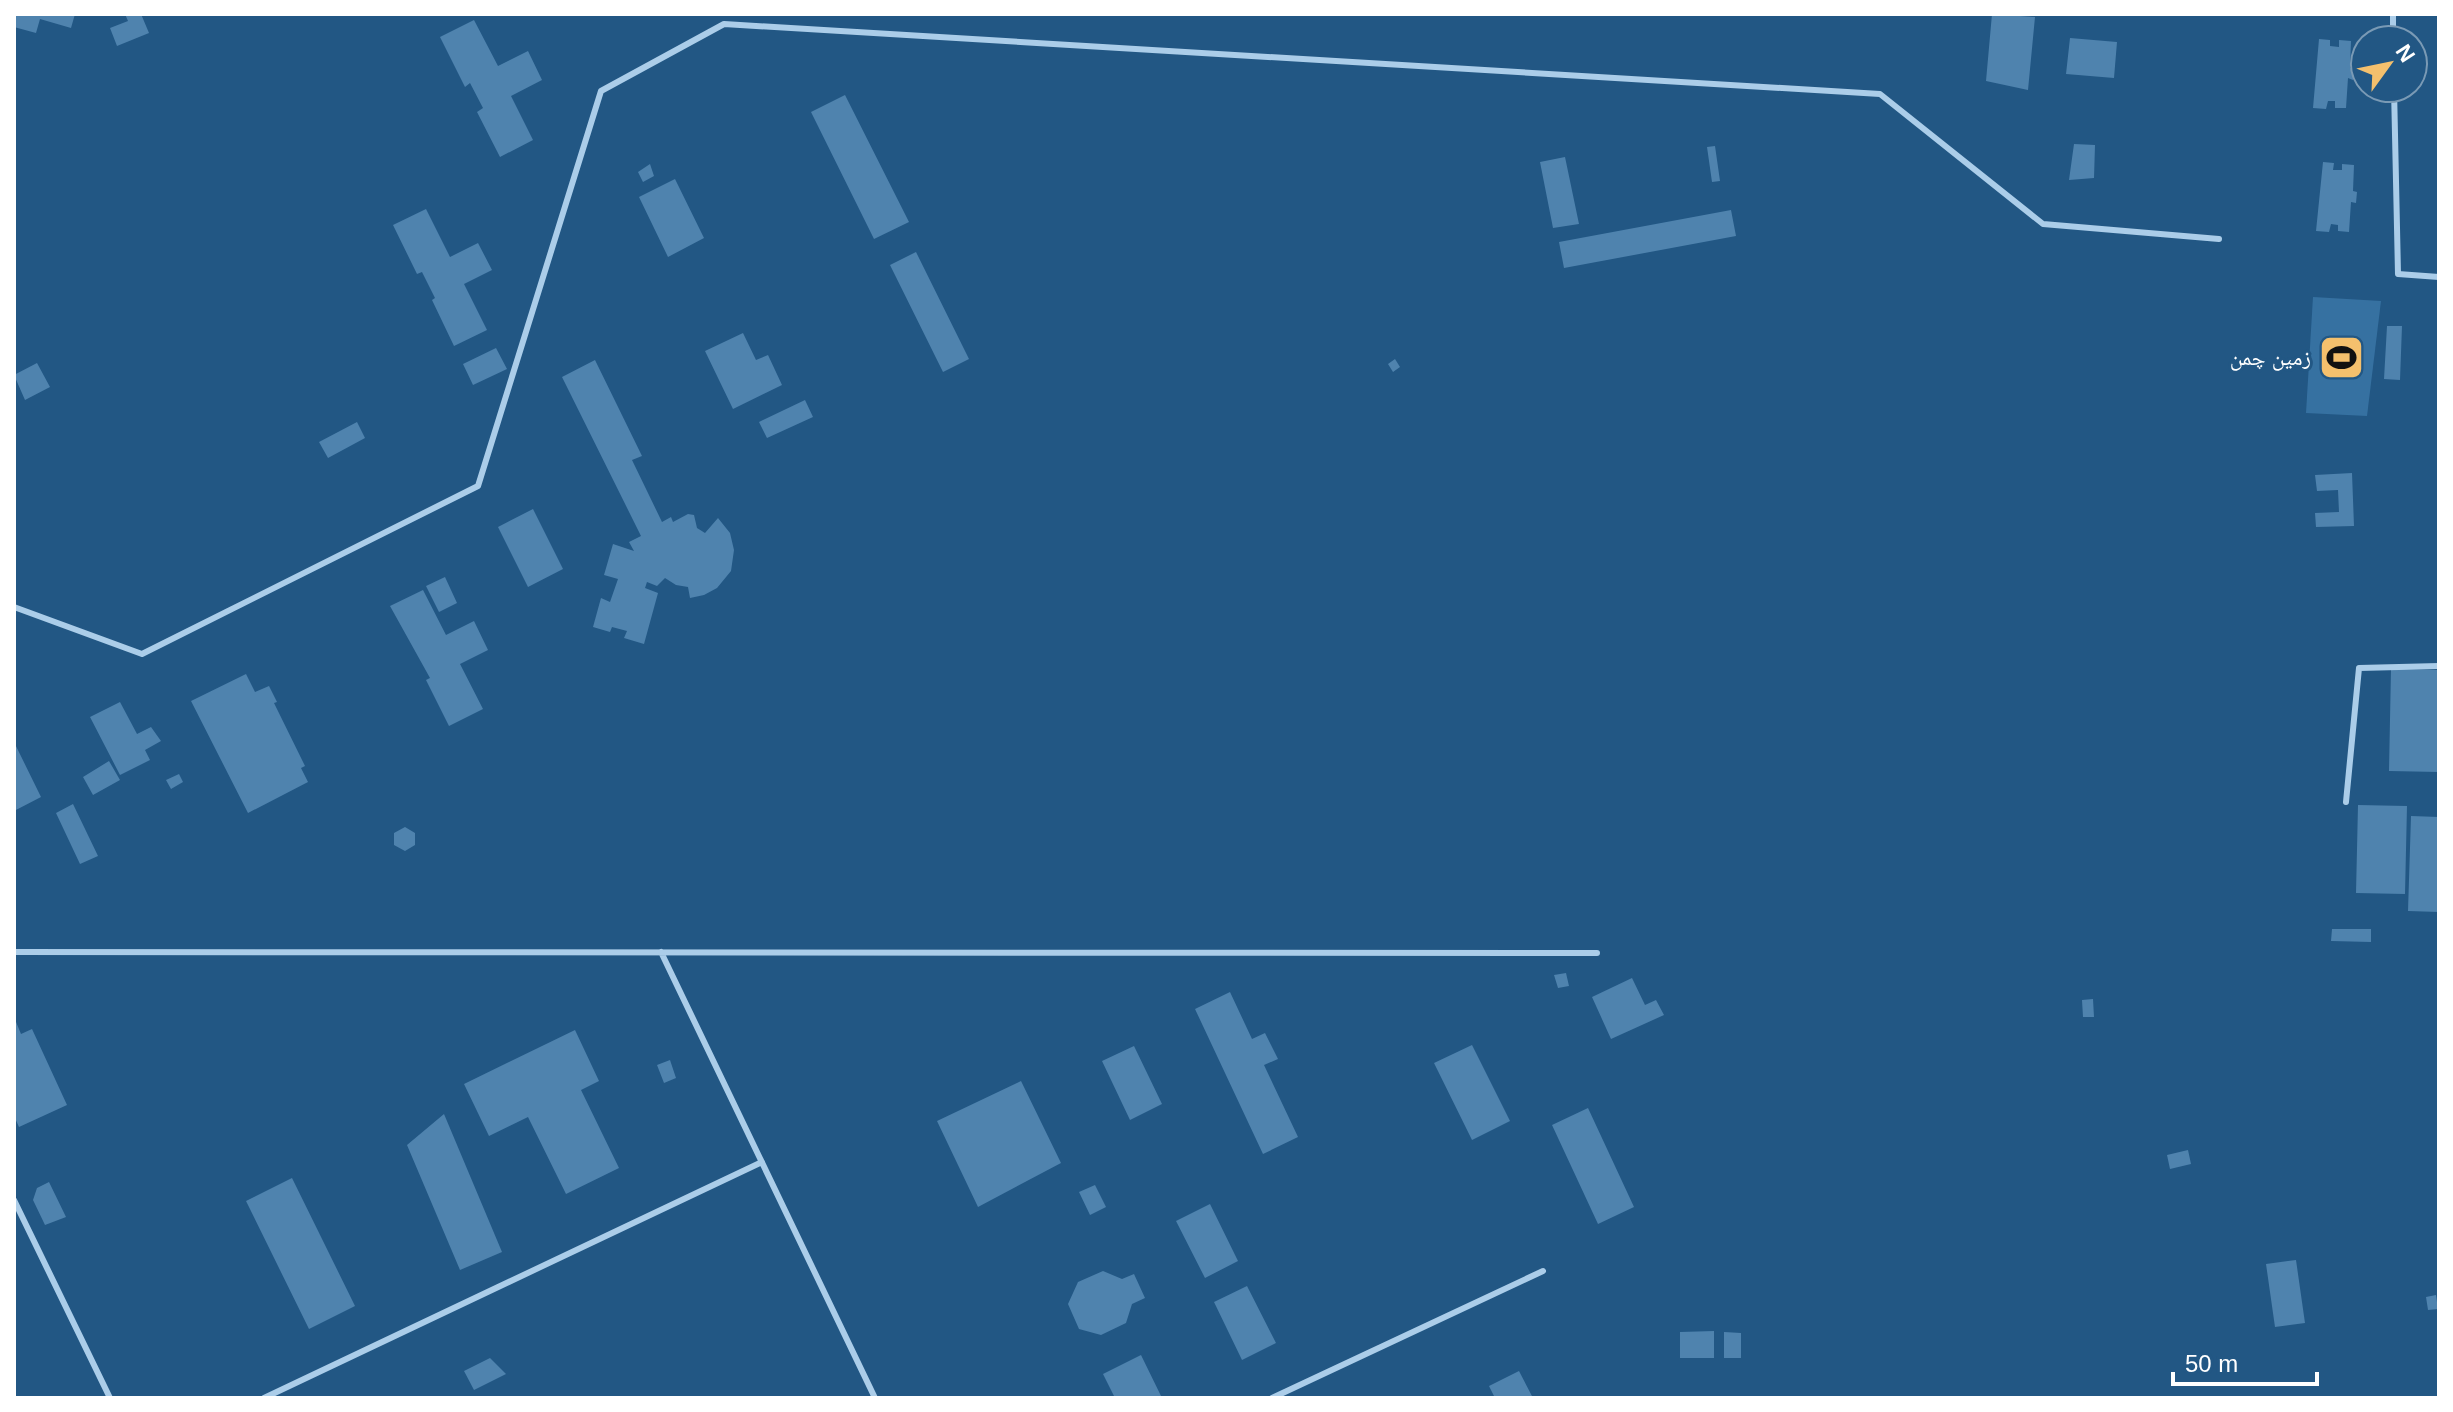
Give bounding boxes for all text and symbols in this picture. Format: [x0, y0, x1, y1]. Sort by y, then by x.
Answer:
north arrow [2349, 24, 2429, 104]
text: N [2391, 40, 2420, 67]
sports icon: زمین چمن [2318, 333, 2366, 381]
place label: زمین چمن [2230, 345, 2311, 371]
scale bar [2173, 1336, 2317, 1386]
text: 50 m [2185, 1350, 2238, 1377]

